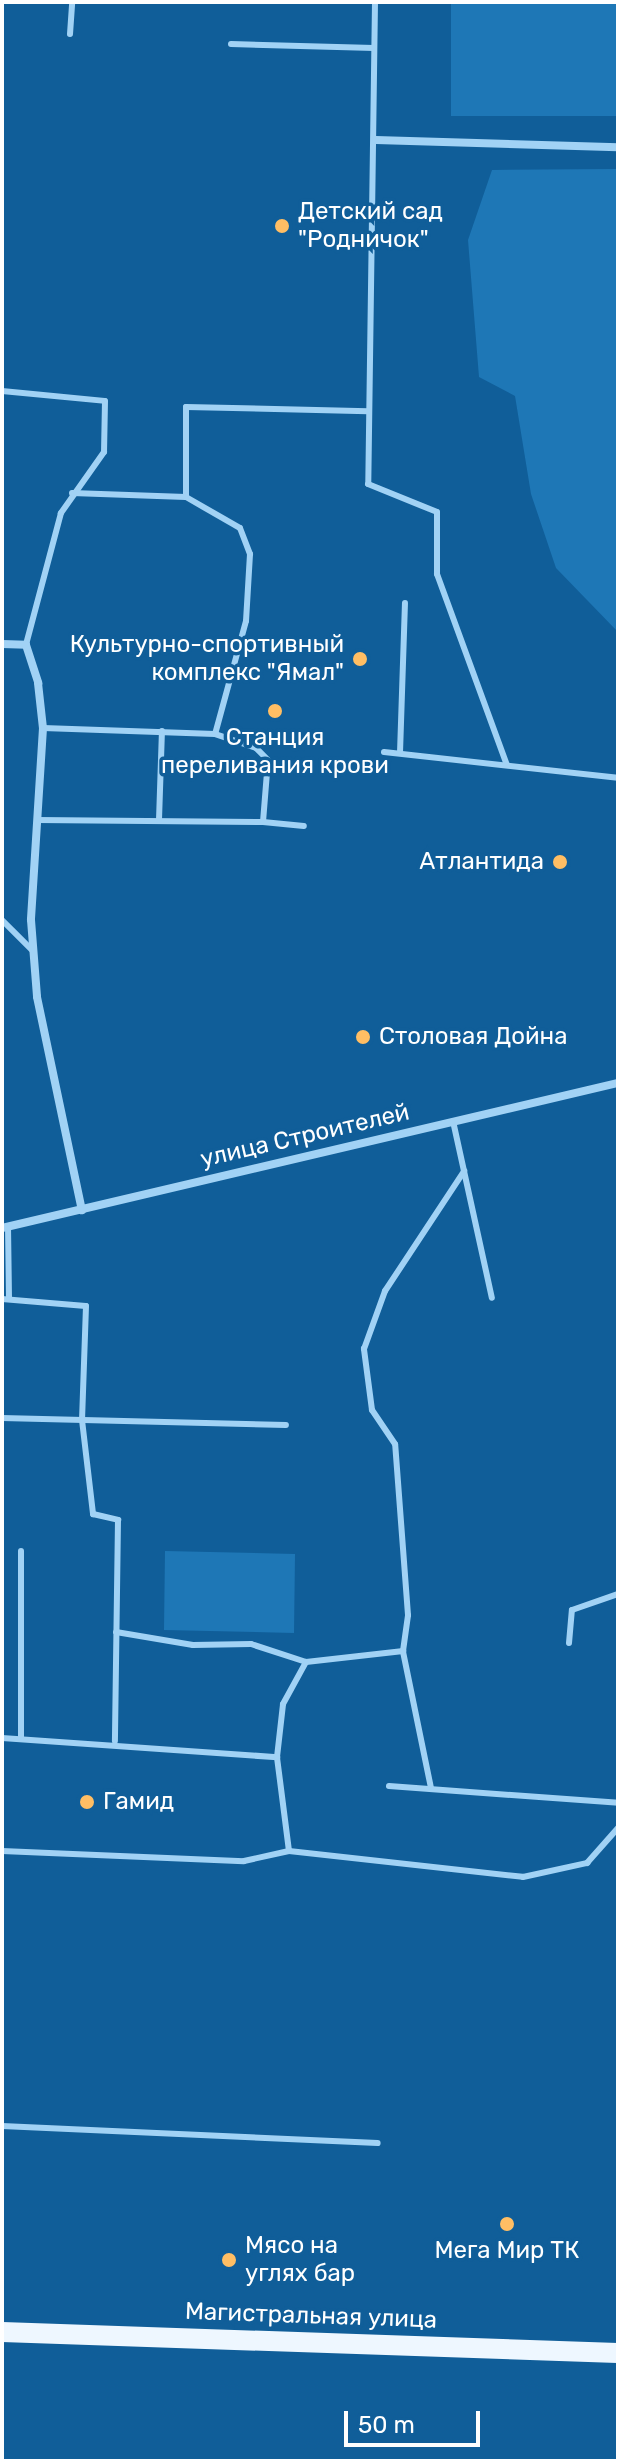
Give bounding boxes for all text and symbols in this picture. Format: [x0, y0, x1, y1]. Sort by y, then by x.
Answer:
place label: Детский сад "Родничок" [298, 198, 443, 254]
marker: Детский сад "Родничок" [273, 217, 291, 235]
place label: Культурно-спортивный комплекс "Ямал" [70, 631, 344, 687]
marker: Культурно-спортивный комплекс "Ямал" [351, 650, 369, 668]
marker: Станция переливания крови [266, 702, 284, 720]
place label: Станция переливания крови [161, 724, 389, 780]
place label: Атлантида [419, 848, 544, 876]
marker: Атлантида [551, 853, 569, 871]
place label: Столовая Дойна [379, 1023, 567, 1051]
marker: Столовая Дойна [354, 1028, 372, 1046]
street label: улица Строителей [198, 1098, 412, 1174]
place label: Гамид [103, 1788, 174, 1816]
marker: Гамид [78, 1793, 96, 1811]
marker: Мега Мир ТК [498, 2215, 516, 2233]
place label: Мясо на углях бар [245, 2232, 355, 2288]
place label: Мега Мир ТК [434, 2237, 580, 2265]
marker: Мясо на углях бар [220, 2251, 238, 2269]
street label: Магистральная улица [185, 2297, 437, 2335]
scale bar [348, 2395, 484, 2445]
text: 50 m [358, 2411, 415, 2439]

